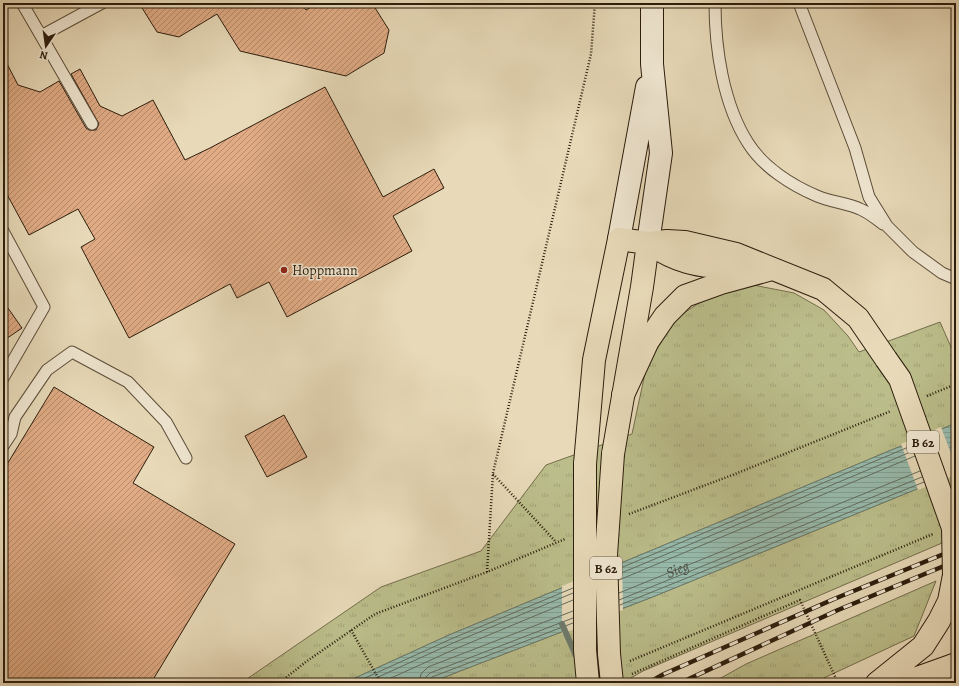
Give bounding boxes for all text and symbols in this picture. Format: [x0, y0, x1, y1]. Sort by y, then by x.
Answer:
north arrow [26, 26, 66, 66]
text: N [38, 47, 49, 63]
place label: Hoppmann [292, 261, 358, 280]
marker: Hoppmann [279, 265, 289, 275]
road number: B 62 [907, 431, 939, 453]
water label: Sieg [663, 556, 692, 583]
road number: B 62 [590, 557, 622, 579]

